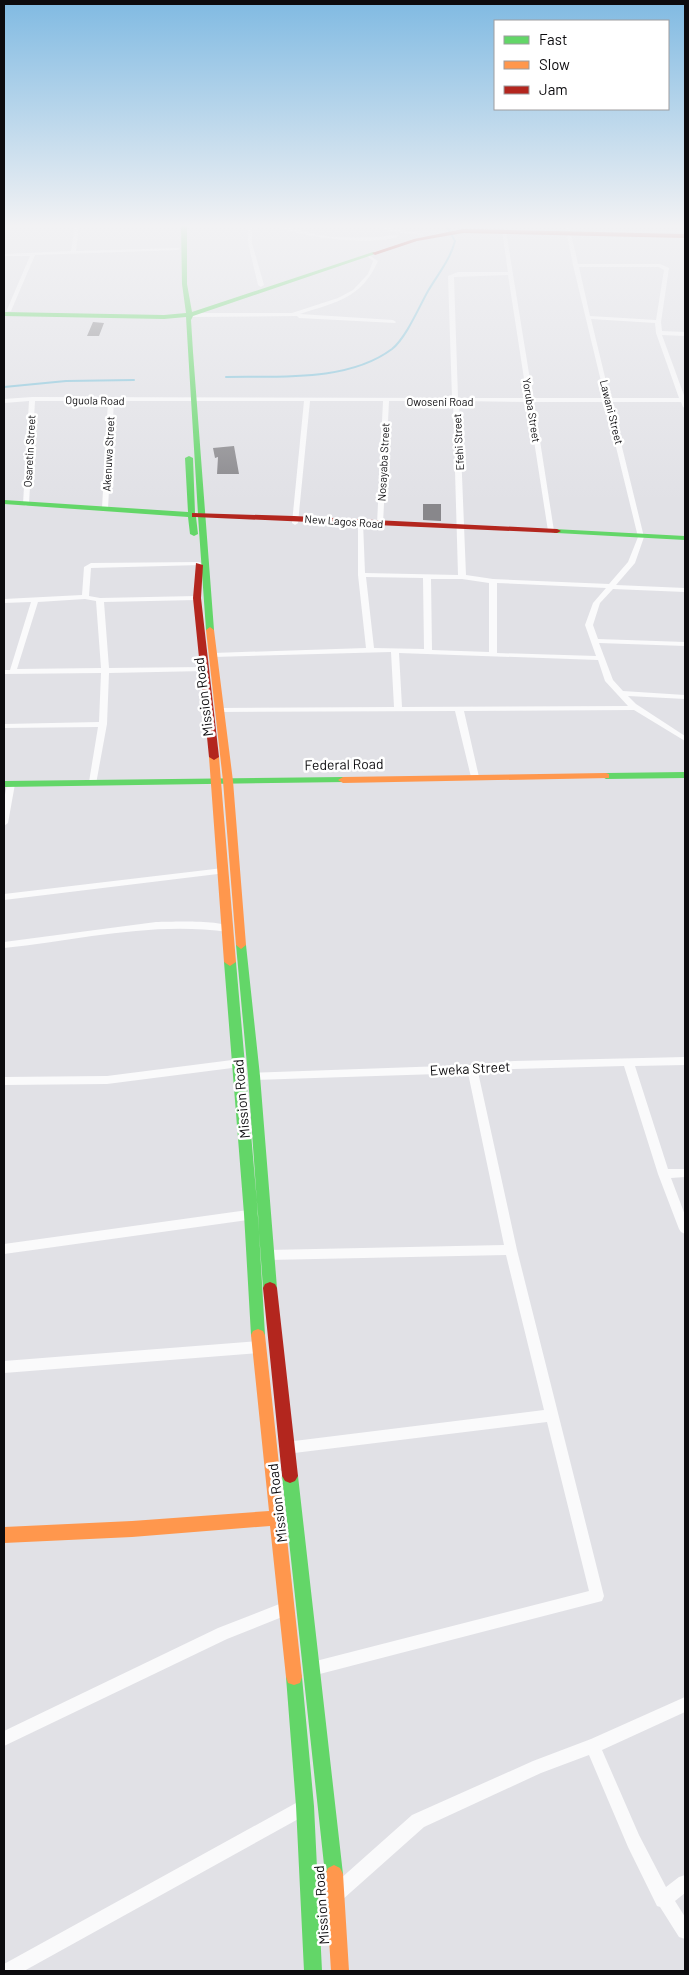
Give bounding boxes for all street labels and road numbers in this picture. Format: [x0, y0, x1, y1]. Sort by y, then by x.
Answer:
street label: Yoruba Street [520, 377, 544, 443]
street label: Lawani Street [598, 378, 626, 446]
street label: Oguola Road [65, 393, 125, 407]
street label: Owoseni Road [407, 395, 474, 408]
street label: Efehi Street [450, 413, 466, 471]
street label: Osaretin Street [21, 414, 37, 488]
street label: Akenuwa Street [100, 416, 116, 492]
street label: Nosayaba Street [374, 422, 392, 502]
street label: New Lagos Road [304, 512, 384, 530]
street label: Mission Road [190, 657, 216, 737]
street label: Federal Road [304, 755, 384, 773]
street label: Eweka Street [429, 1057, 511, 1079]
street label: Mission Road [229, 1059, 253, 1139]
street label: Mission Road [264, 1463, 290, 1543]
street label: Mission Road [310, 1865, 332, 1945]

